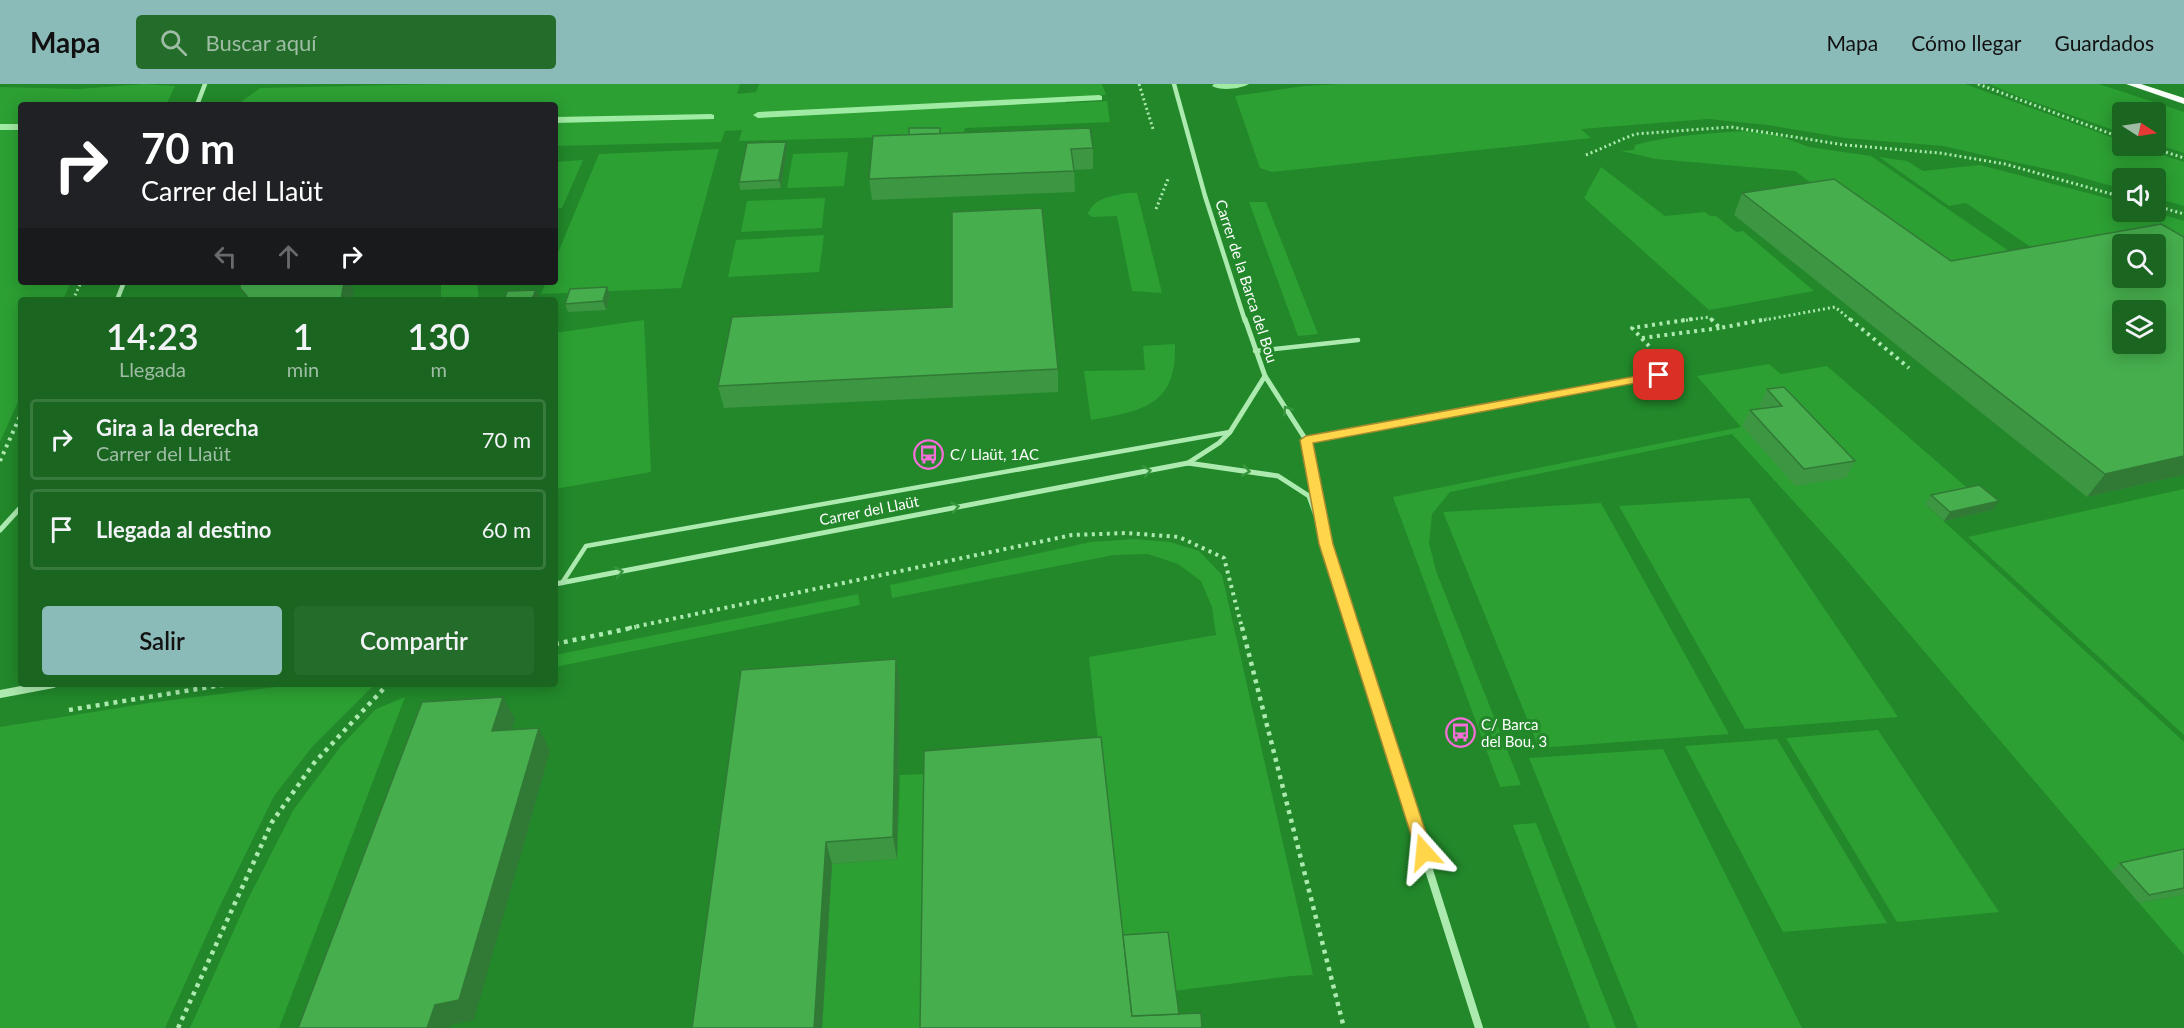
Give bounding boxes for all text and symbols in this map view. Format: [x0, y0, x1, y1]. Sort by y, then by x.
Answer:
search box [136, 15, 556, 69]
text: Mapa [30, 25, 100, 59]
icon: search [157, 26, 190, 59]
text: Buscar aquí [205, 29, 317, 56]
text: Mapa [1826, 30, 1878, 55]
text: Cómo llegar [1911, 30, 2022, 55]
text: Guardados [2055, 30, 2154, 55]
north arrow [2112, 102, 2166, 156]
map controls [2112, 102, 2166, 354]
text: 70 m [141, 123, 235, 173]
icon: right [42, 126, 120, 204]
button: sound [2112, 168, 2166, 222]
text: Carrer del Llaüt [141, 174, 323, 207]
street label: Carrer de la Barca del Bou [1212, 197, 1282, 365]
button: search [2112, 234, 2166, 288]
icon: left [209, 240, 242, 273]
icon: ahead [272, 240, 305, 273]
icon: right [335, 240, 368, 273]
button: layers [2112, 300, 2166, 354]
text: 14:23 [106, 314, 199, 358]
text: 1 [293, 314, 313, 358]
text: 130 [407, 314, 470, 358]
pin [1633, 349, 1684, 400]
text: Llegada [119, 357, 186, 381]
text: min [287, 357, 319, 381]
text: m [430, 357, 447, 381]
icon: arrive [1642, 358, 1675, 391]
one-way arrow [1283, 405, 1294, 416]
text: Gira a la derecha [96, 414, 259, 441]
icon: right [45, 423, 78, 456]
text: 70 m [482, 426, 531, 453]
bus stop icon: C/ Llaüt, 1AC [913, 438, 945, 470]
text: Carrer del Llaüt [96, 441, 231, 465]
place label: C/ Llaüt, 1AC [950, 445, 1039, 463]
one-way arrow [1142, 465, 1152, 478]
one-way arrow [1241, 465, 1250, 477]
street label: Carrer del Llaüt [818, 491, 921, 528]
one-way arrow [950, 501, 960, 514]
icon: arrive [45, 513, 78, 546]
text: Llegada al destino [96, 516, 272, 543]
text: 60 m [482, 516, 531, 543]
one-way arrow [614, 566, 624, 579]
button: Salir [42, 606, 282, 675]
button: Compartir [294, 606, 534, 675]
place label: C/ Barca del Bou, 3 [1481, 715, 1547, 750]
bus stop icon: C/ Barca del Bou, 3 [1444, 717, 1476, 749]
position arrow [1392, 820, 1456, 884]

